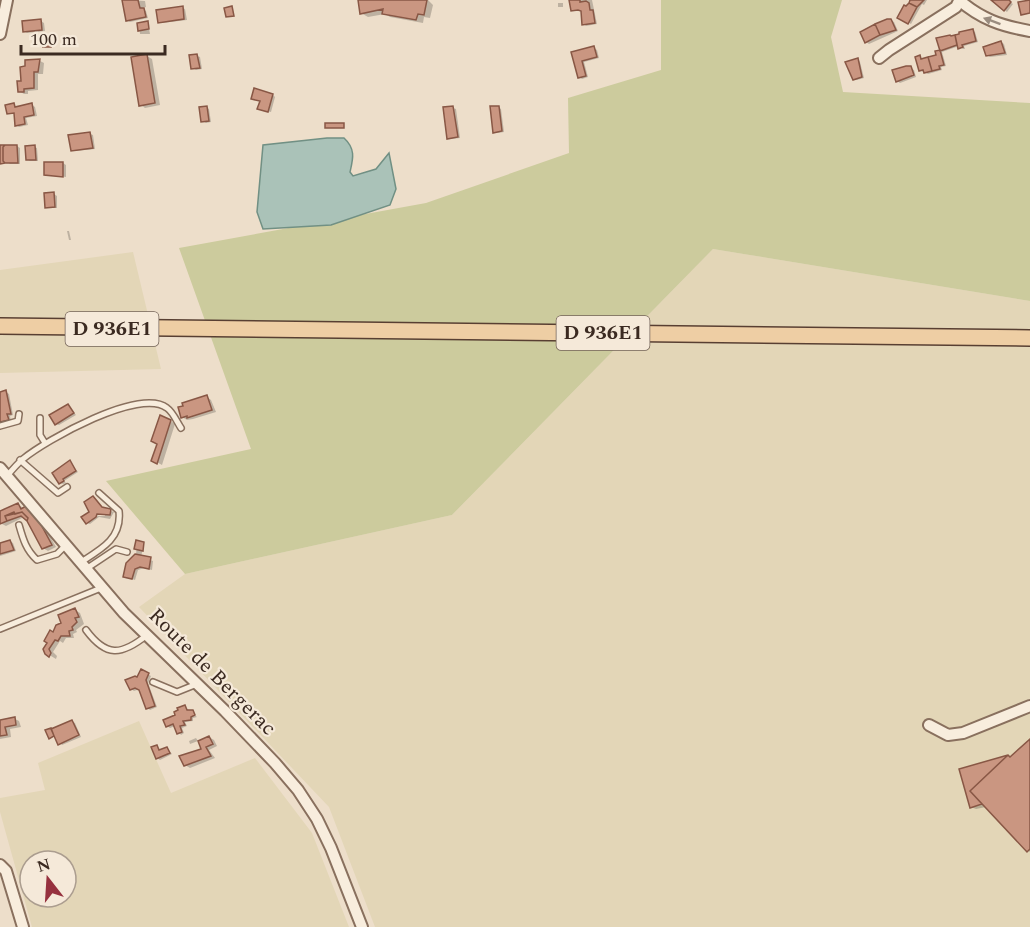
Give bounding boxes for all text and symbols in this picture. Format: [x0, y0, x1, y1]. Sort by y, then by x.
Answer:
one-way arrow [983, 16, 1001, 26]
scale bar [21, 18, 165, 56]
text: 100 m [30, 26, 77, 53]
road number: D 936E1 [66, 312, 158, 346]
road number: D 936E1 [556, 316, 650, 350]
street label: Route de Bergerac [141, 601, 283, 743]
north arrow [18, 849, 78, 909]
text: N [34, 852, 54, 879]

